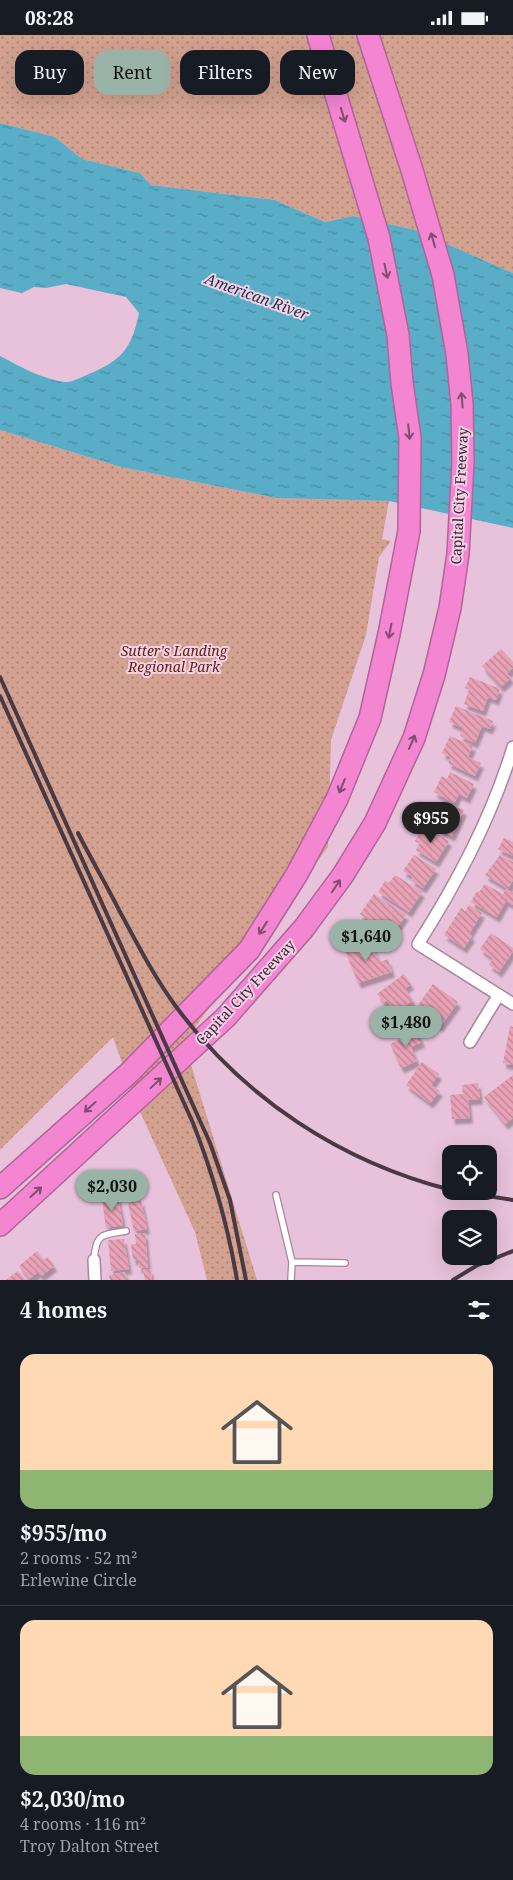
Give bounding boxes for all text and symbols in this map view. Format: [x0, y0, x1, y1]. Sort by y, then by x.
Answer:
text: 08:28 [25, 5, 74, 31]
chip: Buy [15, 50, 84, 95]
chip: Rent [94, 50, 170, 95]
chip: Filters [180, 50, 270, 95]
chip: New [280, 50, 355, 95]
one-way arrow [338, 107, 348, 123]
one-way arrow [428, 233, 438, 249]
one-way arrow [382, 263, 391, 279]
water label: American River [201, 268, 312, 324]
one-way arrow [457, 392, 466, 408]
one-way arrow [404, 424, 414, 440]
street label: Capital City Freeway [446, 427, 472, 565]
one-way arrow [384, 623, 394, 639]
park label: Sutter's Landing Regional Park [121, 641, 229, 676]
one-way arrow [407, 735, 417, 750]
one-way arrow [337, 778, 346, 793]
pin: $955 [401, 801, 461, 844]
text: $955 [413, 807, 449, 829]
one-way arrow [331, 879, 341, 893]
pin: $1,640 [325, 919, 407, 962]
one-way arrow [258, 921, 268, 935]
text: $1,640 [341, 925, 391, 947]
street label: Capital City Freeway [191, 935, 299, 1049]
pin: $1,480 [365, 1005, 447, 1048]
text: $1,480 [381, 1011, 431, 1033]
one-way arrow [149, 1077, 162, 1089]
one-way arrow [84, 1102, 97, 1113]
map controls [442, 1145, 497, 1265]
button: locate [442, 1145, 497, 1200]
pin: $2,030 [71, 1169, 153, 1212]
text: $2,030 [87, 1175, 137, 1197]
one-way arrow [29, 1187, 42, 1199]
button: layers [442, 1210, 497, 1265]
text: 4 homes [20, 1296, 107, 1324]
icon: filters [465, 1296, 493, 1324]
icon: home [212, 1387, 302, 1477]
text: $955/mo [20, 1519, 107, 1547]
text: 2 rooms · 52 m² [20, 1547, 137, 1569]
text: Erlewine Circle [20, 1569, 137, 1591]
icon: home [212, 1652, 302, 1742]
text: $2,030/mo [20, 1785, 125, 1813]
text: 4 rooms · 116 m² [20, 1813, 146, 1835]
text: Troy Dalton Street [20, 1835, 159, 1857]

